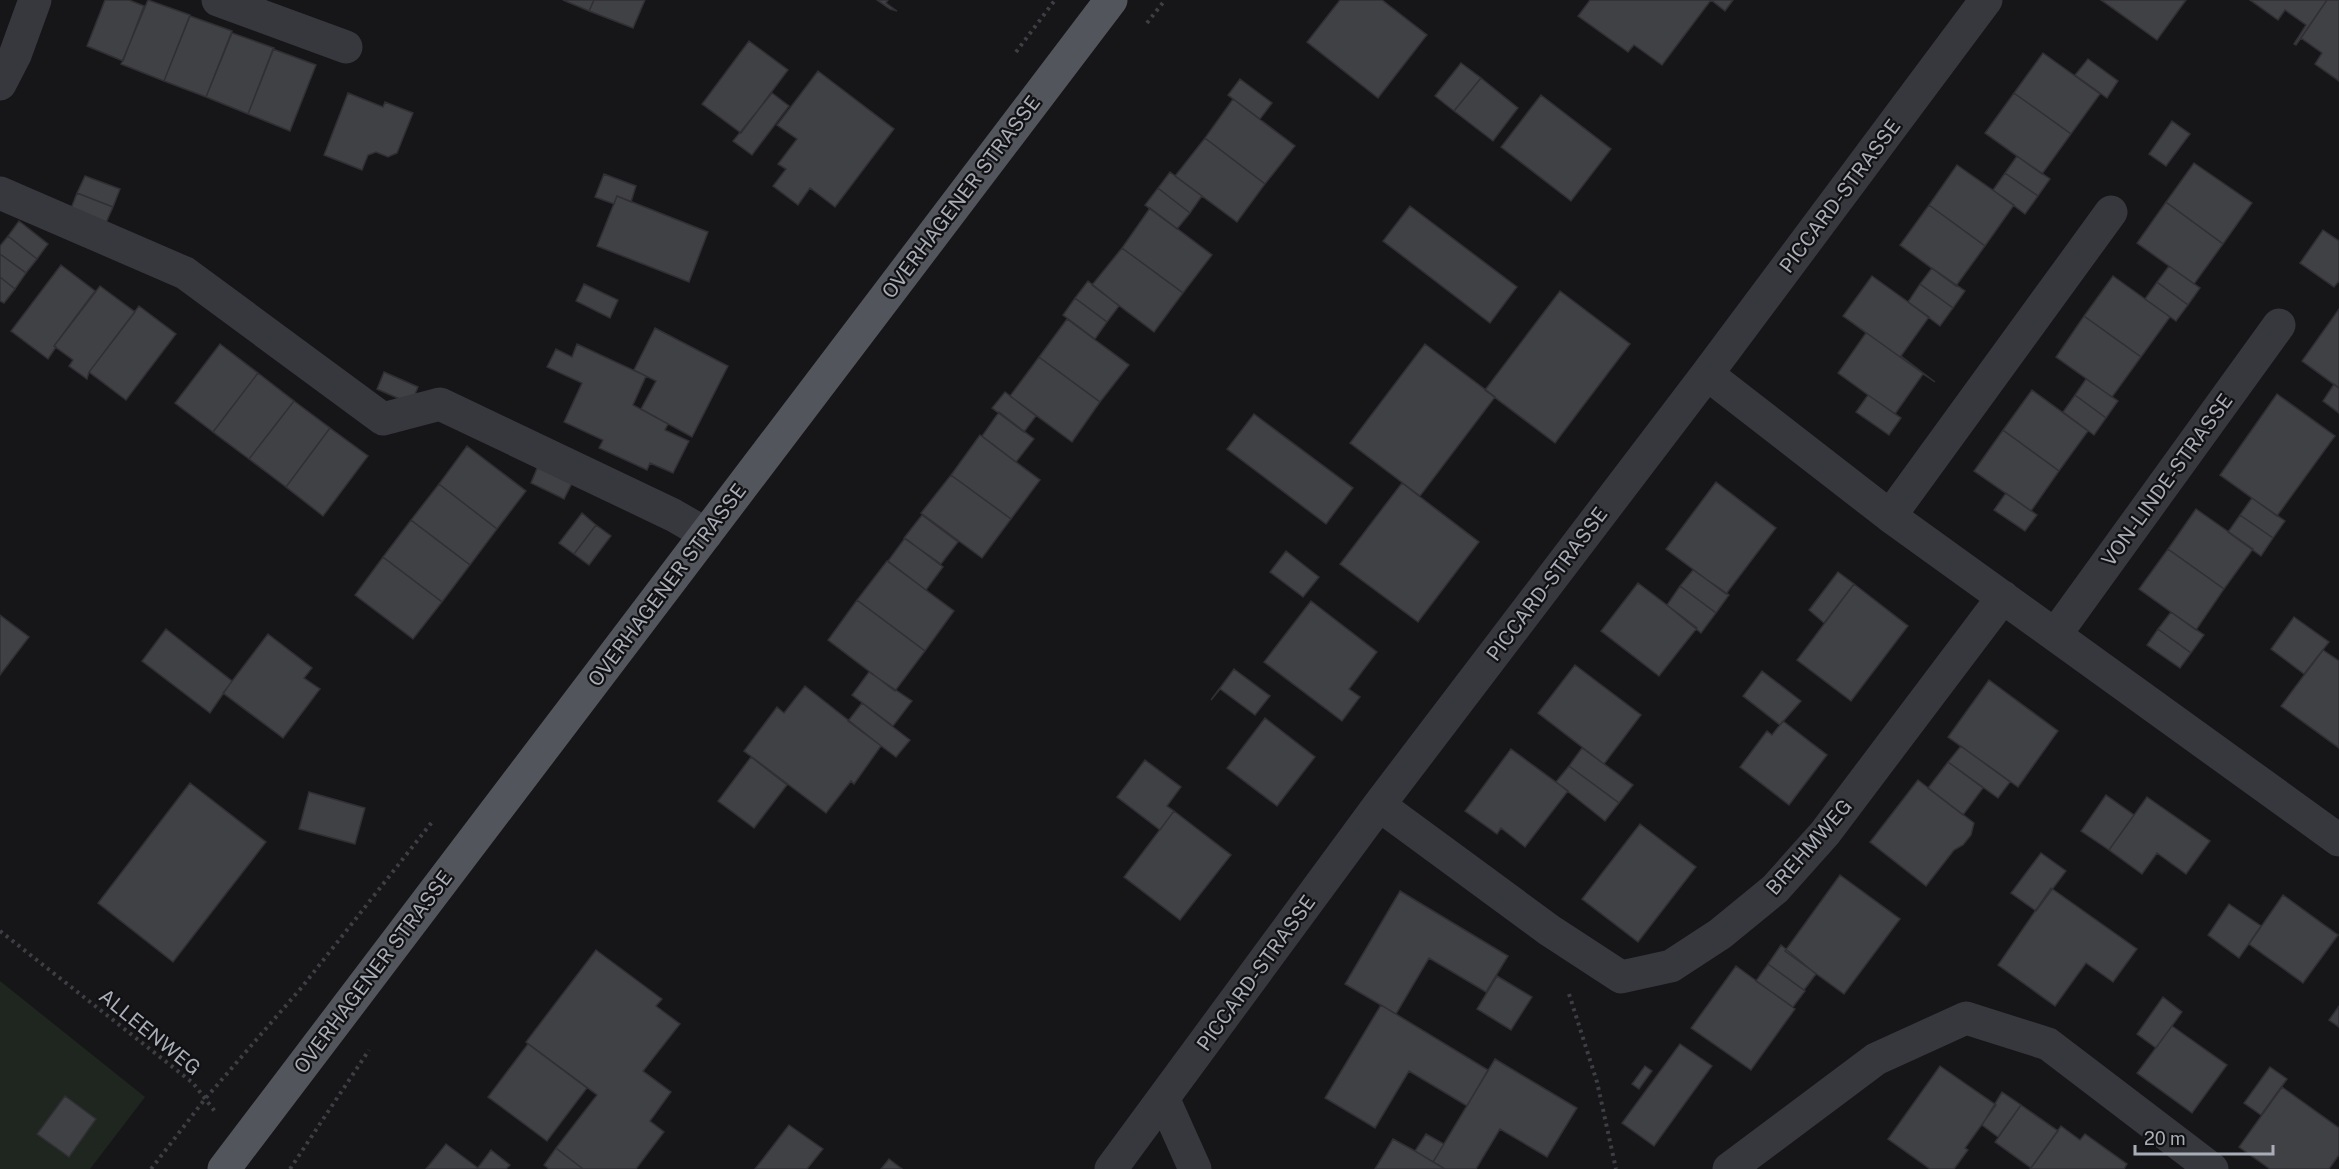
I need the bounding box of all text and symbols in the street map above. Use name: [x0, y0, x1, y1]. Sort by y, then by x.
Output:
street label: OVERHAGENER STRASSE: [877, 91, 1045, 303]
street label: PICCARD-STRASSE: [1774, 114, 1906, 278]
street label: VON-LINDE-STRASSE: [2096, 389, 2238, 571]
street label: OVERHAGENER STRASSE: [583, 479, 751, 691]
street label: PICCARD-STRASSE: [1481, 502, 1613, 666]
street label: BREHMWEG: [1761, 794, 1857, 900]
street label: OVERHAGENER STRASSE: [289, 866, 457, 1078]
street label: PICCARD-STRASSE: [1192, 891, 1320, 1055]
street label: ALLEENWEG: [94, 984, 206, 1080]
scale bar: [2135, 1118, 2273, 1156]
text: 20 m: [2144, 1128, 2186, 1149]

